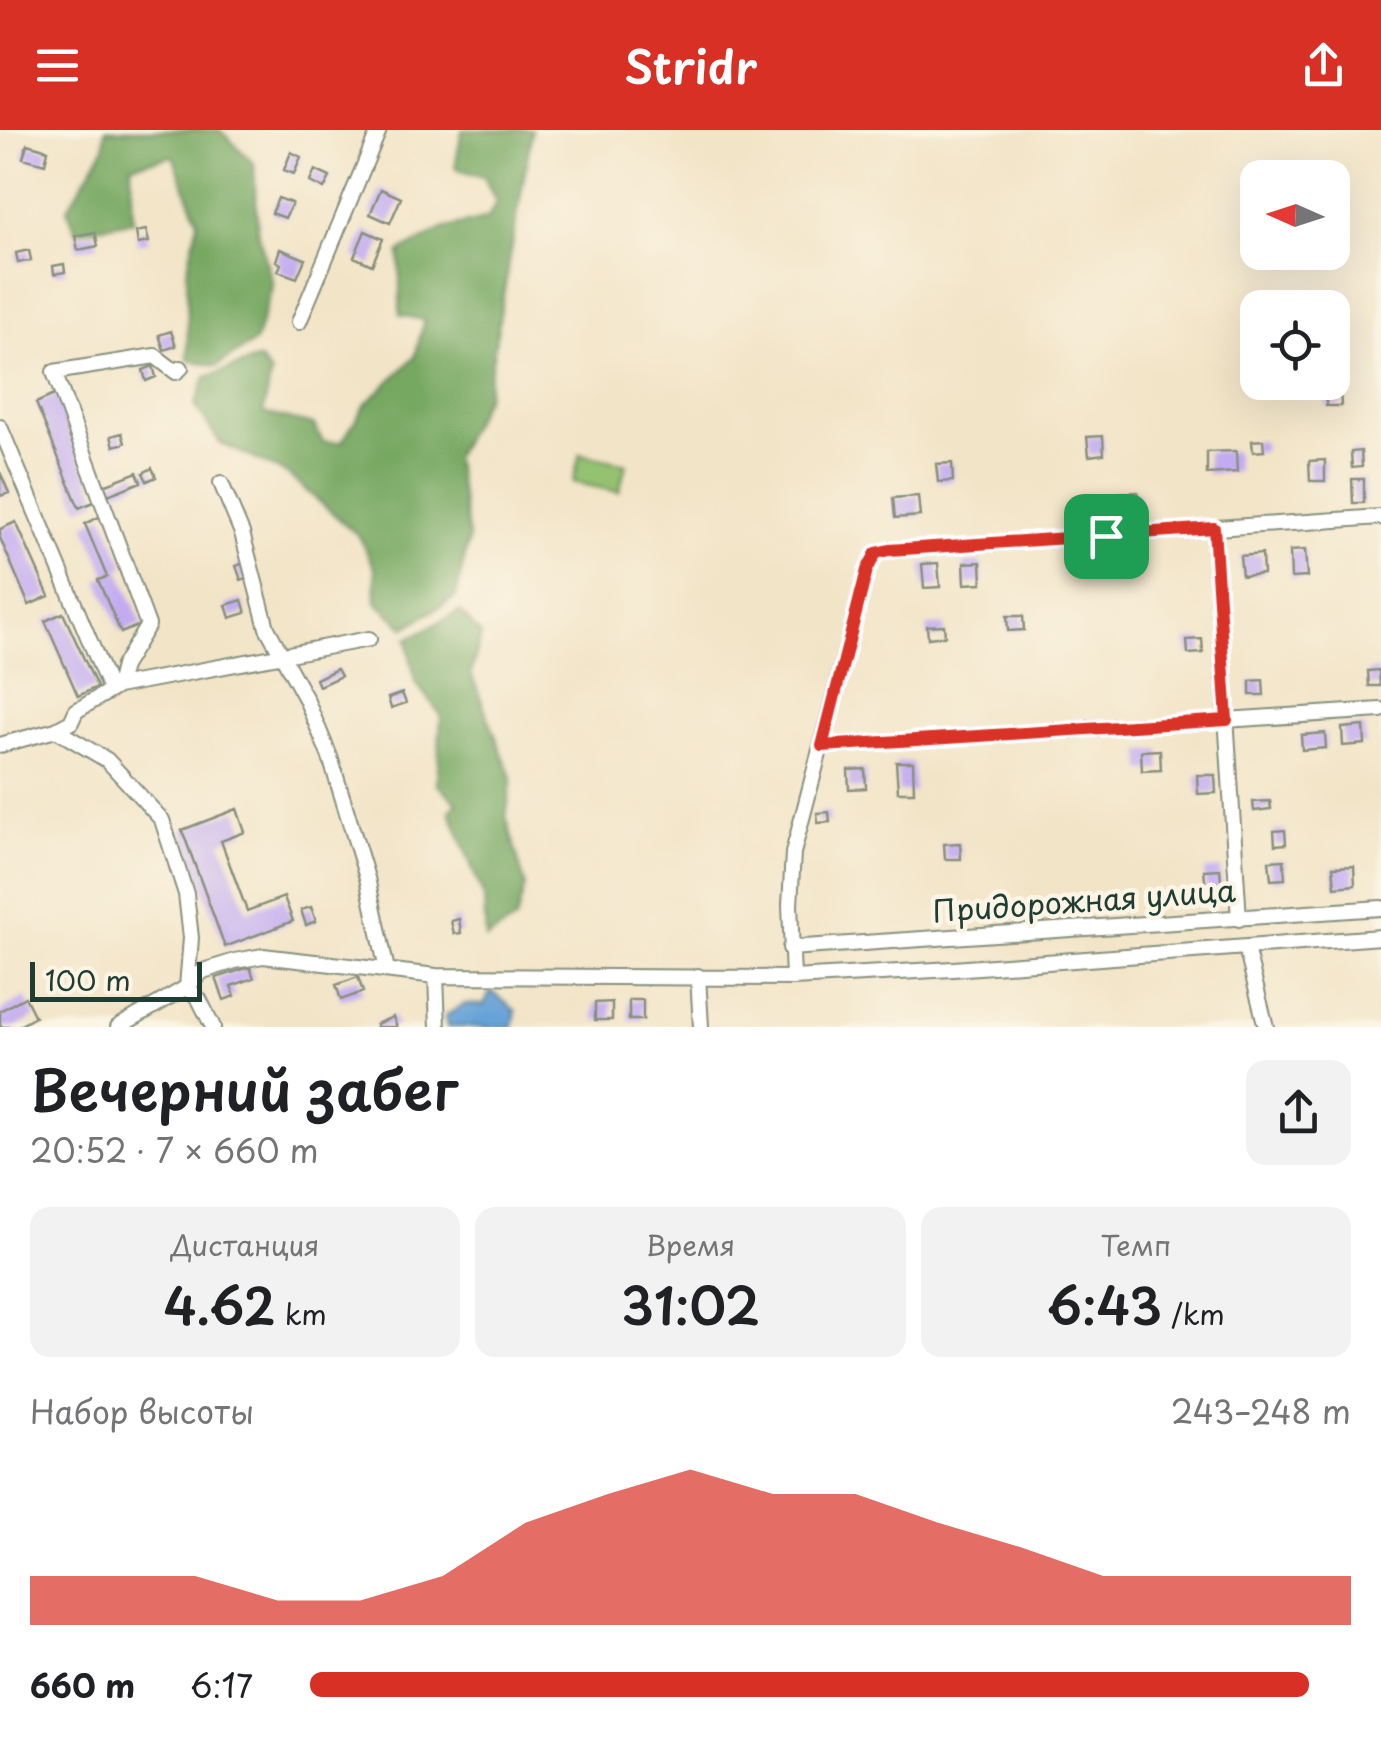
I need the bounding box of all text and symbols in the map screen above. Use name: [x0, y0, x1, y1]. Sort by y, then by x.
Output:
text: Stridr: [624, 31, 757, 99]
icon: menu: [30, 38, 85, 93]
icon: share: [1296, 38, 1351, 93]
north arrow: [1240, 160, 1350, 270]
map controls: [1240, 160, 1350, 400]
button: locate: [1240, 290, 1350, 400]
pin: [1064, 494, 1149, 579]
icon: arrive: [1079, 509, 1134, 564]
street label: Придорожная улица: [931, 866, 1237, 933]
scale bar: [30, 957, 202, 1001]
text: 100 m: [45, 958, 131, 1001]
text: Вечерний забег: [30, 1047, 458, 1130]
button: share: [1246, 1060, 1351, 1165]
text: 20:52 · 7 × 660 m: [30, 1126, 319, 1174]
text: Дистанция: [171, 1223, 319, 1266]
text: Время: [646, 1223, 735, 1266]
text: Темп: [1100, 1223, 1171, 1266]
text: 4.62: [164, 1266, 276, 1342]
text: 31:02: [621, 1266, 760, 1342]
text: 6:43: [1047, 1266, 1162, 1342]
text: km: [276, 1292, 327, 1335]
text: /km: [1162, 1292, 1225, 1335]
text: Набор высоты: [30, 1387, 254, 1435]
text: 243–248 m: [1171, 1387, 1351, 1435]
text: 660 m: [30, 1661, 135, 1709]
text: 6:17: [190, 1661, 253, 1709]

